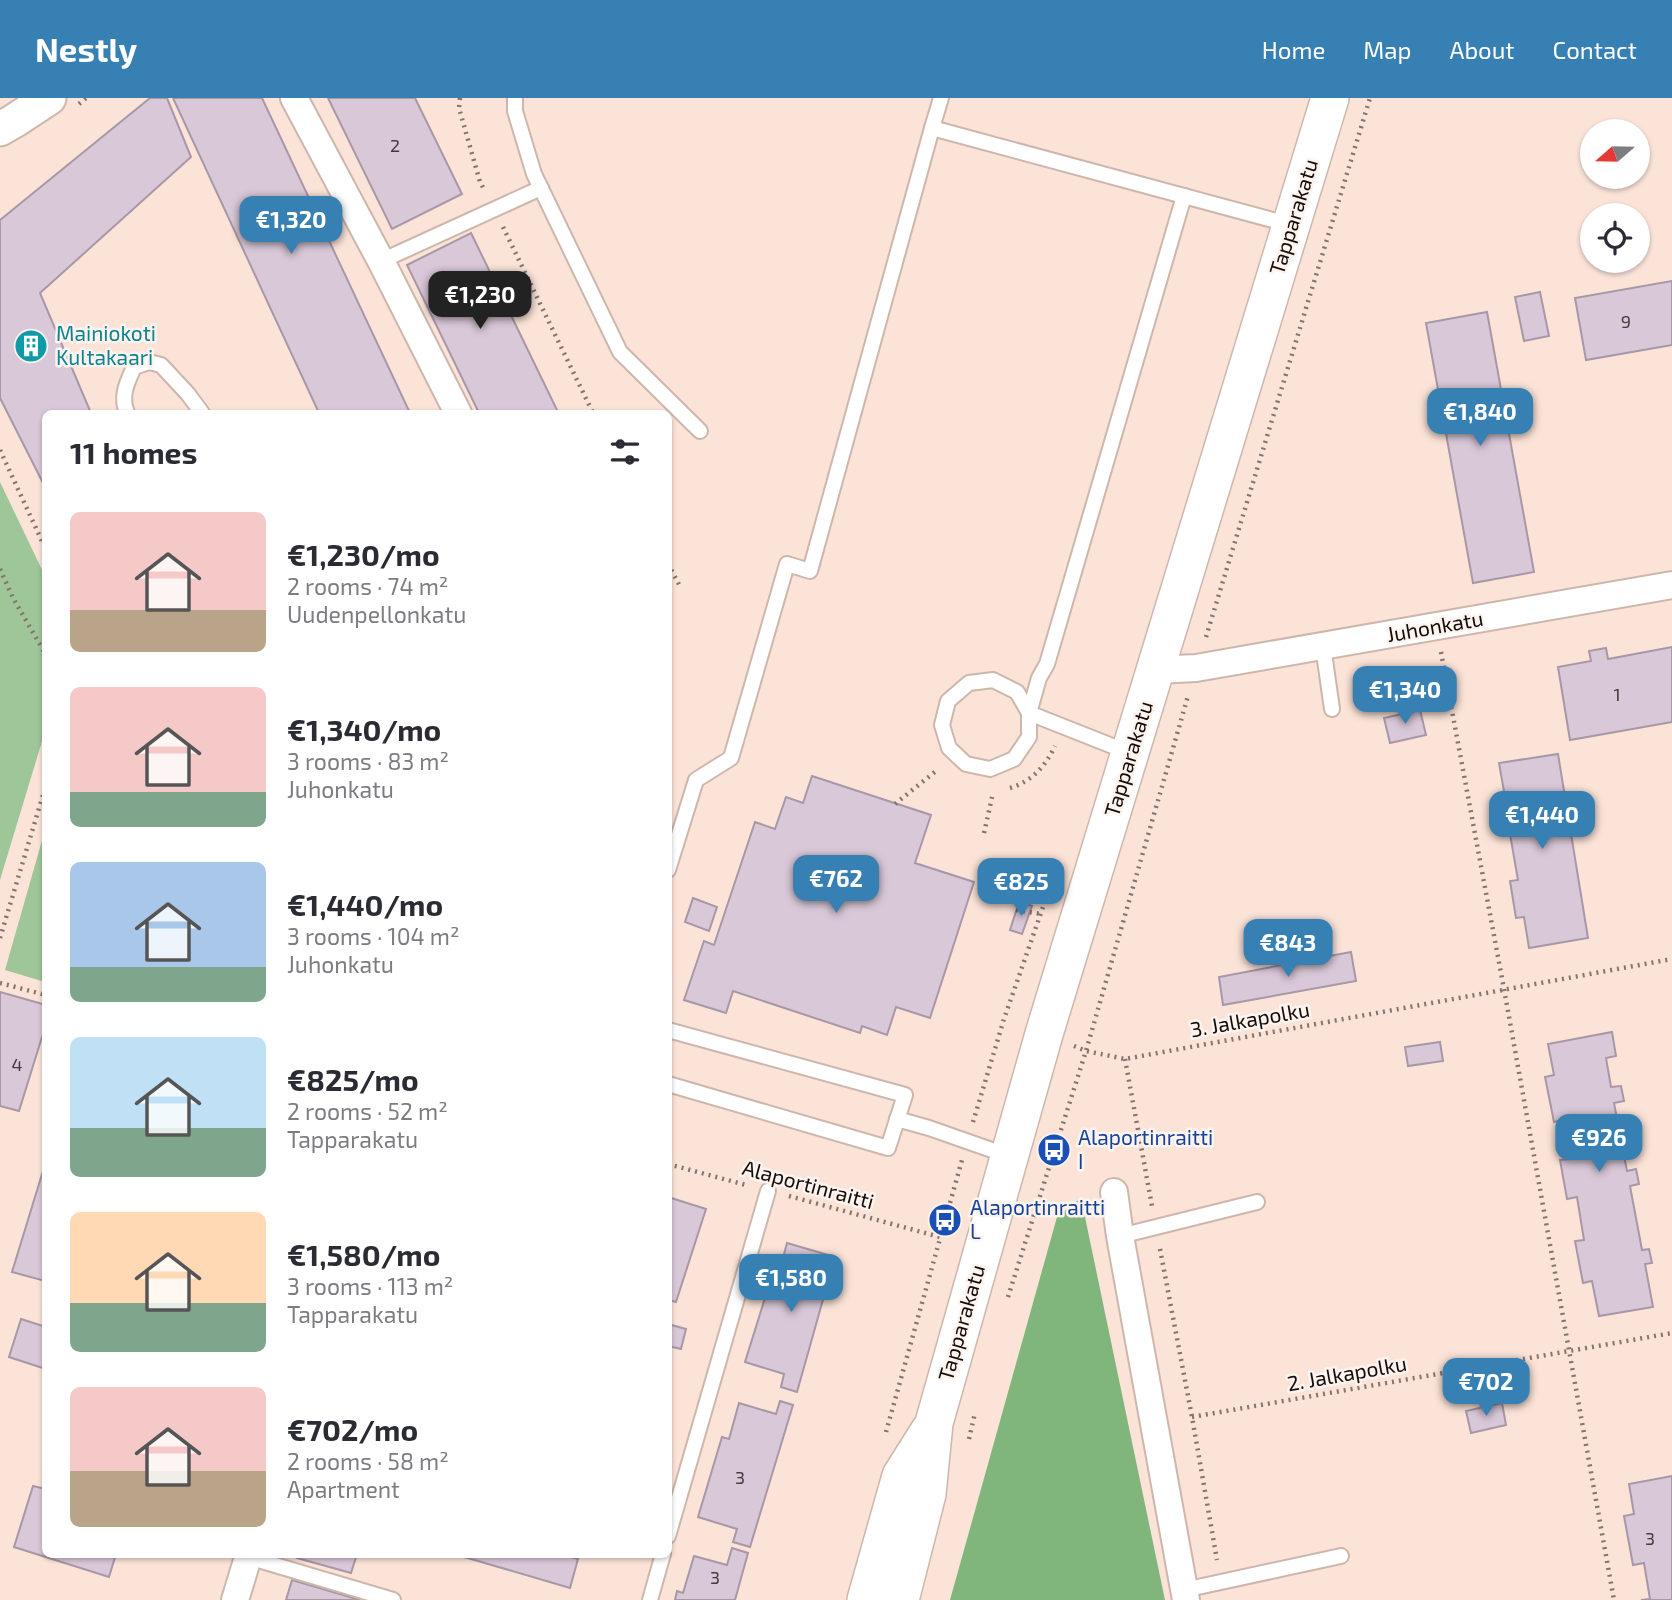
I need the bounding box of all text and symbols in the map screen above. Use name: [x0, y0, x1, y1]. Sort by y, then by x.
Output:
text: Nestly: [35, 29, 137, 69]
text: Home: [1262, 35, 1325, 64]
text: Map: [1363, 35, 1411, 64]
text: About: [1449, 35, 1515, 64]
text: Contact: [1553, 35, 1637, 64]
north arrow: [1580, 119, 1650, 189]
map controls: [1580, 119, 1650, 273]
house number: 2: [390, 134, 400, 156]
street label: Tapparakatu: [1263, 156, 1322, 277]
pin: €1,320: [234, 197, 348, 256]
button: locate: [1580, 203, 1650, 273]
text: €1,320: [255, 205, 327, 233]
pin: €1,230: [423, 272, 537, 331]
text: €1,230: [444, 280, 516, 308]
house number: 9: [1621, 310, 1631, 332]
place label: Mainiokoti Kultakaari: [56, 320, 156, 369]
building icon: Mainiokoti Kultakaari: [12, 327, 50, 365]
pin: €1,840: [1423, 388, 1537, 448]
text: €1,840: [1443, 397, 1517, 425]
icon: filters: [606, 433, 644, 471]
text: 11 homes: [70, 434, 197, 470]
text: €1,230/mo: [287, 536, 440, 572]
icon: home: [126, 540, 210, 624]
text: 2 rooms · 74 m²: [287, 572, 448, 600]
text: Uudenpellonkatu: [287, 600, 466, 628]
street label: Juhonkatu: [1384, 605, 1485, 646]
pin: €1,340: [1348, 666, 1462, 726]
text: €1,340: [1369, 675, 1441, 703]
house number: 1: [1613, 683, 1621, 705]
street label: Tapparakatu: [1098, 698, 1157, 819]
text: €1,340/mo: [287, 711, 441, 747]
icon: home: [126, 715, 210, 799]
text: 3 rooms · 83 m²: [287, 747, 449, 775]
text: Juhonkatu: [287, 775, 394, 803]
pin: €1,440: [1485, 792, 1599, 851]
text: €1,440: [1505, 800, 1579, 828]
pin: €762: [795, 856, 877, 915]
pin: €825: [980, 858, 1062, 918]
text: €762: [809, 864, 863, 892]
text: €825: [993, 867, 1049, 895]
text: €1,440/mo: [287, 886, 443, 922]
icon: home: [126, 890, 210, 974]
pin: €843: [1247, 920, 1329, 979]
text: 3 rooms · 104 m²: [287, 922, 459, 950]
text: €843: [1260, 928, 1316, 956]
text: Juhonkatu: [287, 950, 394, 978]
street label: 3. Jalkapolku: [1188, 996, 1311, 1041]
house number: 4: [11, 1053, 23, 1075]
text: €825/mo: [287, 1061, 419, 1097]
icon: home: [126, 1065, 210, 1149]
text: 2 rooms · 52 m²: [287, 1097, 448, 1125]
pin: €926: [1558, 1114, 1640, 1174]
text: €926: [1571, 1123, 1627, 1151]
place label: Alaportinraitti I: [1078, 1124, 1213, 1173]
text: Tapparakatu: [287, 1125, 418, 1153]
bus stop icon: Alaportinraitti I: [1035, 1131, 1073, 1169]
street label: Alaportinraitti: [740, 1154, 877, 1213]
place label: Alaportinraitti L: [970, 1194, 1105, 1243]
bus stop icon: Alaportinraitti L: [926, 1201, 964, 1239]
text: €1,580/mo: [287, 1236, 440, 1272]
icon: home: [126, 1240, 210, 1324]
pin: €1,580: [734, 1254, 848, 1314]
street label: Tapparakatu: [932, 1262, 989, 1384]
text: €1,580: [755, 1263, 827, 1291]
text: 3 rooms · 113 m²: [287, 1272, 453, 1300]
text: Tapparakatu: [287, 1300, 418, 1328]
street label: 2. Jalkapolku: [1285, 1350, 1408, 1395]
pin: €702: [1445, 1358, 1527, 1418]
text: €702: [1459, 1367, 1513, 1395]
text: €702/mo: [287, 1411, 418, 1447]
icon: home: [126, 1415, 210, 1499]
text: 2 rooms · 58 m²: [287, 1447, 449, 1475]
house number: 3: [735, 1466, 745, 1488]
text: Apartment: [287, 1475, 400, 1503]
house number: 3: [1645, 1527, 1655, 1549]
house number: 3: [710, 1566, 720, 1588]

